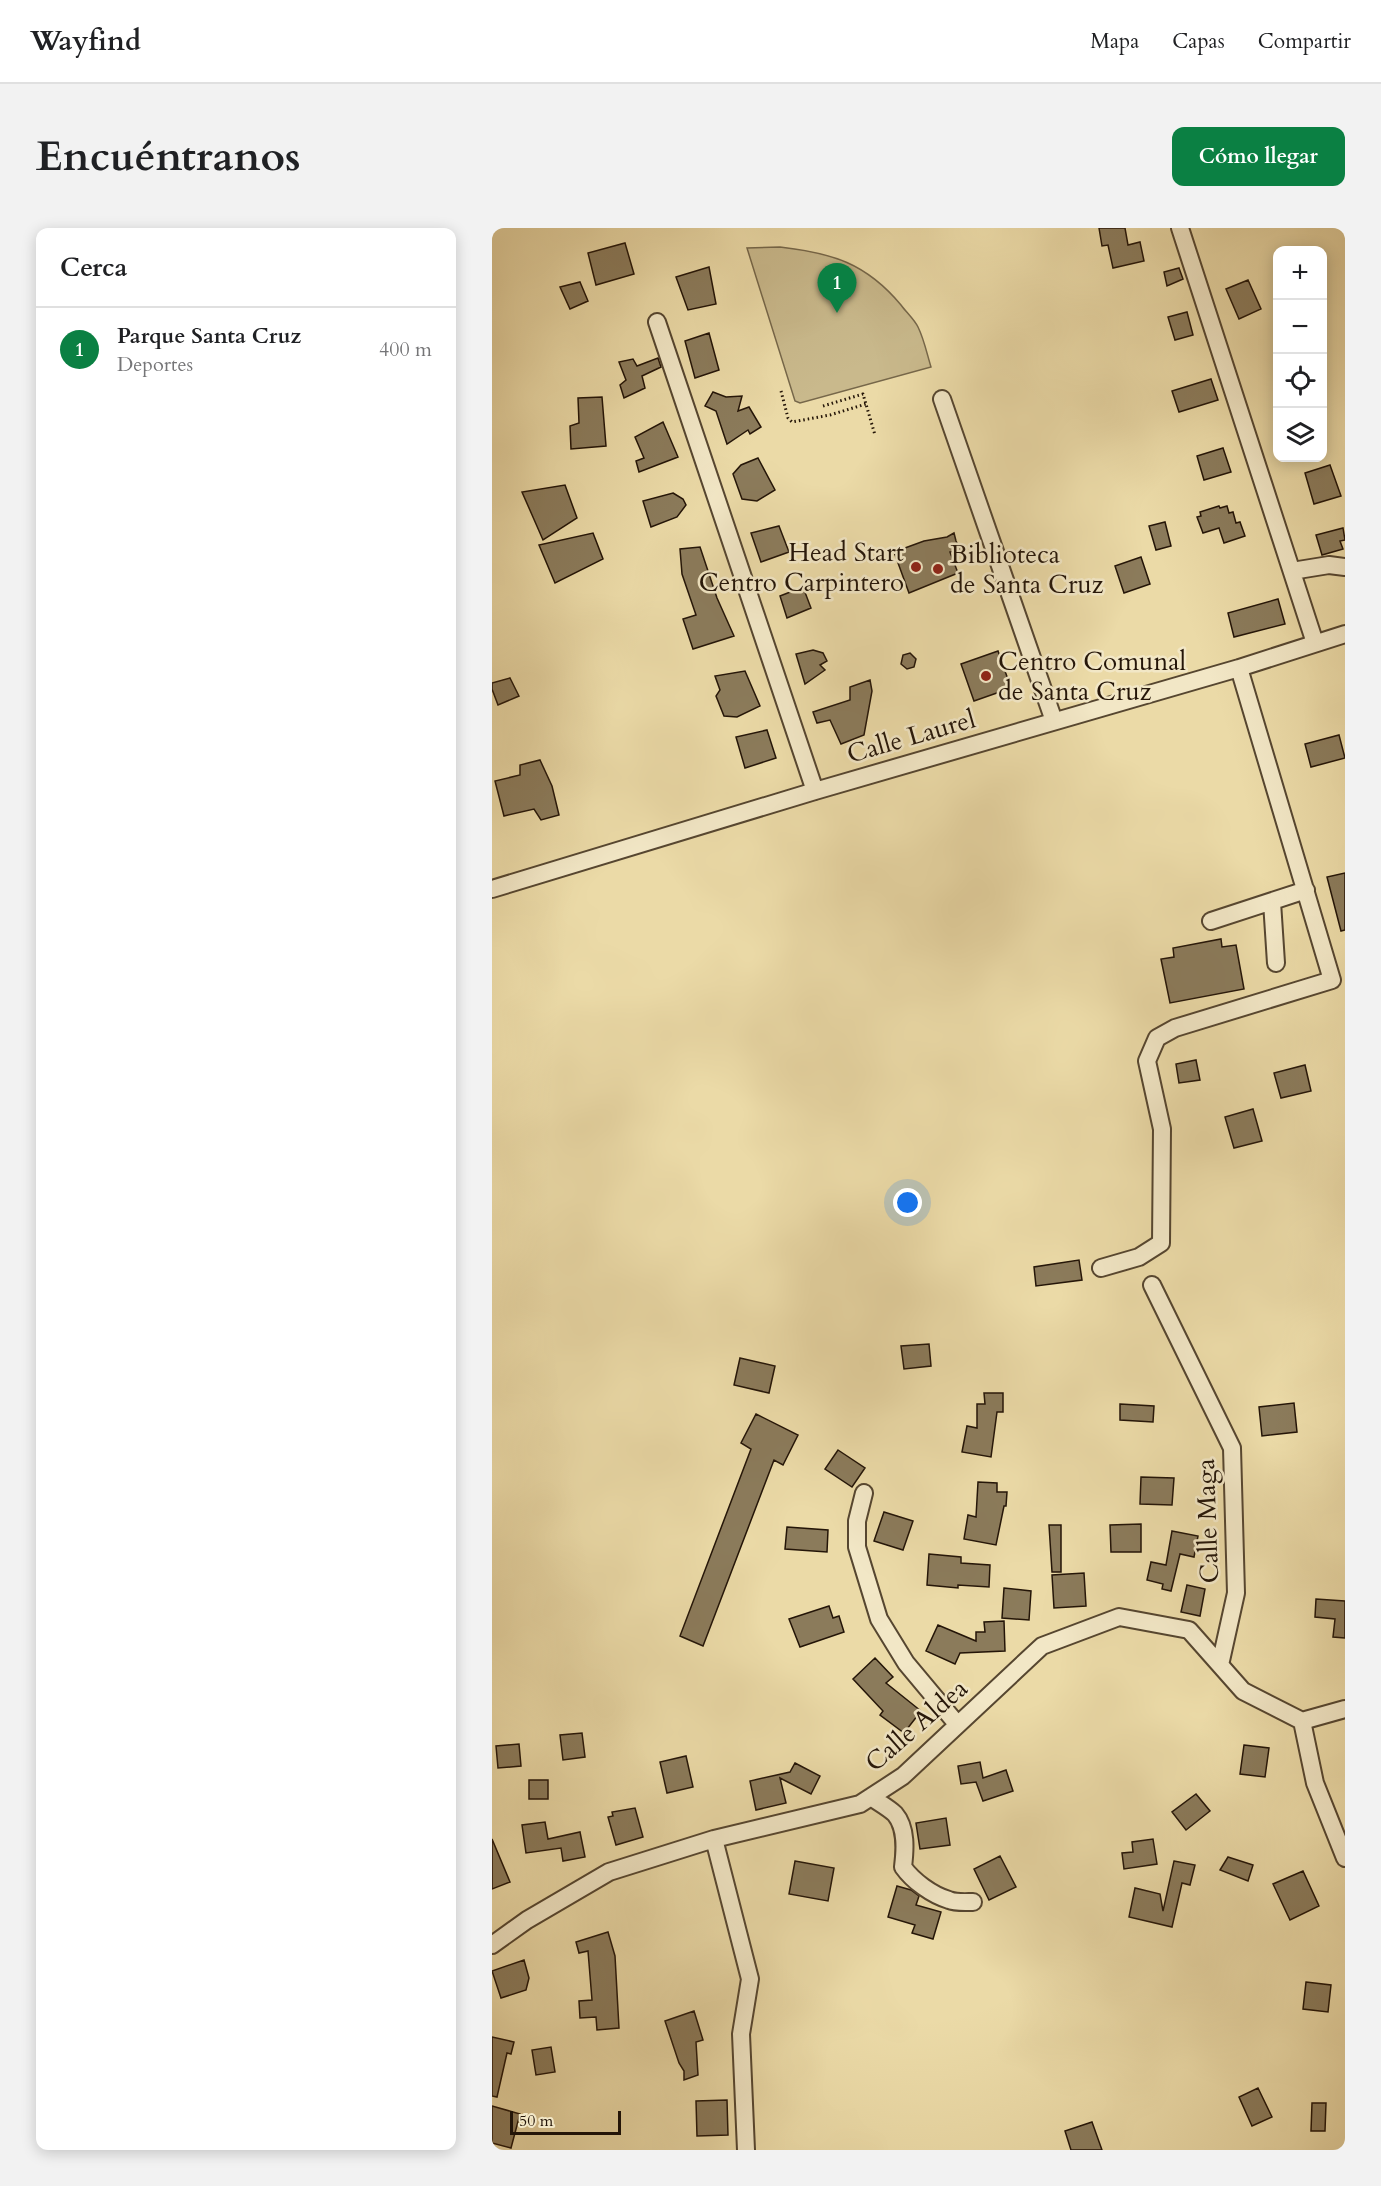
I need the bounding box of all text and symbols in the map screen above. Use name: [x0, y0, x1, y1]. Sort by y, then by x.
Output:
text: Wayfind: [30, 22, 141, 60]
text: Mapa: [1090, 27, 1139, 56]
text: Capas: [1172, 27, 1225, 56]
text: Compartir: [1258, 27, 1351, 56]
button: Cómo llegar: [1172, 127, 1345, 186]
text: Encuéntranos: [36, 128, 301, 185]
map controls: [1273, 246, 1327, 462]
button: +: [1273, 246, 1327, 300]
text: Cerca: [60, 250, 127, 285]
pin: 1: [818, 264, 856, 313]
button: −: [1273, 300, 1327, 354]
text: Parque Santa Cruz: [117, 321, 301, 351]
text: 1: [74, 336, 85, 363]
text: 400 m: [379, 336, 432, 363]
text: Deportes: [117, 351, 193, 378]
button: locate: [1273, 354, 1327, 408]
button: layers: [1273, 408, 1327, 462]
place label: Head Start Centro Carpintero: [699, 535, 904, 600]
place label: Biblioteca de Santa Cruz: [950, 537, 1104, 602]
marker: Head Start Centro Carpintero: [909, 560, 923, 574]
marker: Biblioteca de Santa Cruz: [931, 562, 945, 576]
place label: Centro Comunal de Santa Cruz: [998, 644, 1186, 709]
marker: Centro Comunal de Santa Cruz: [979, 669, 993, 683]
street label: Calle Laurel: [843, 701, 980, 772]
your location: [893, 1188, 922, 1217]
street label: Calle Maga: [1188, 1458, 1227, 1584]
street label: Calle Aldea: [858, 1671, 975, 1780]
scale bar: [510, 2108, 621, 2136]
text: 50 m: [519, 2110, 553, 2132]

